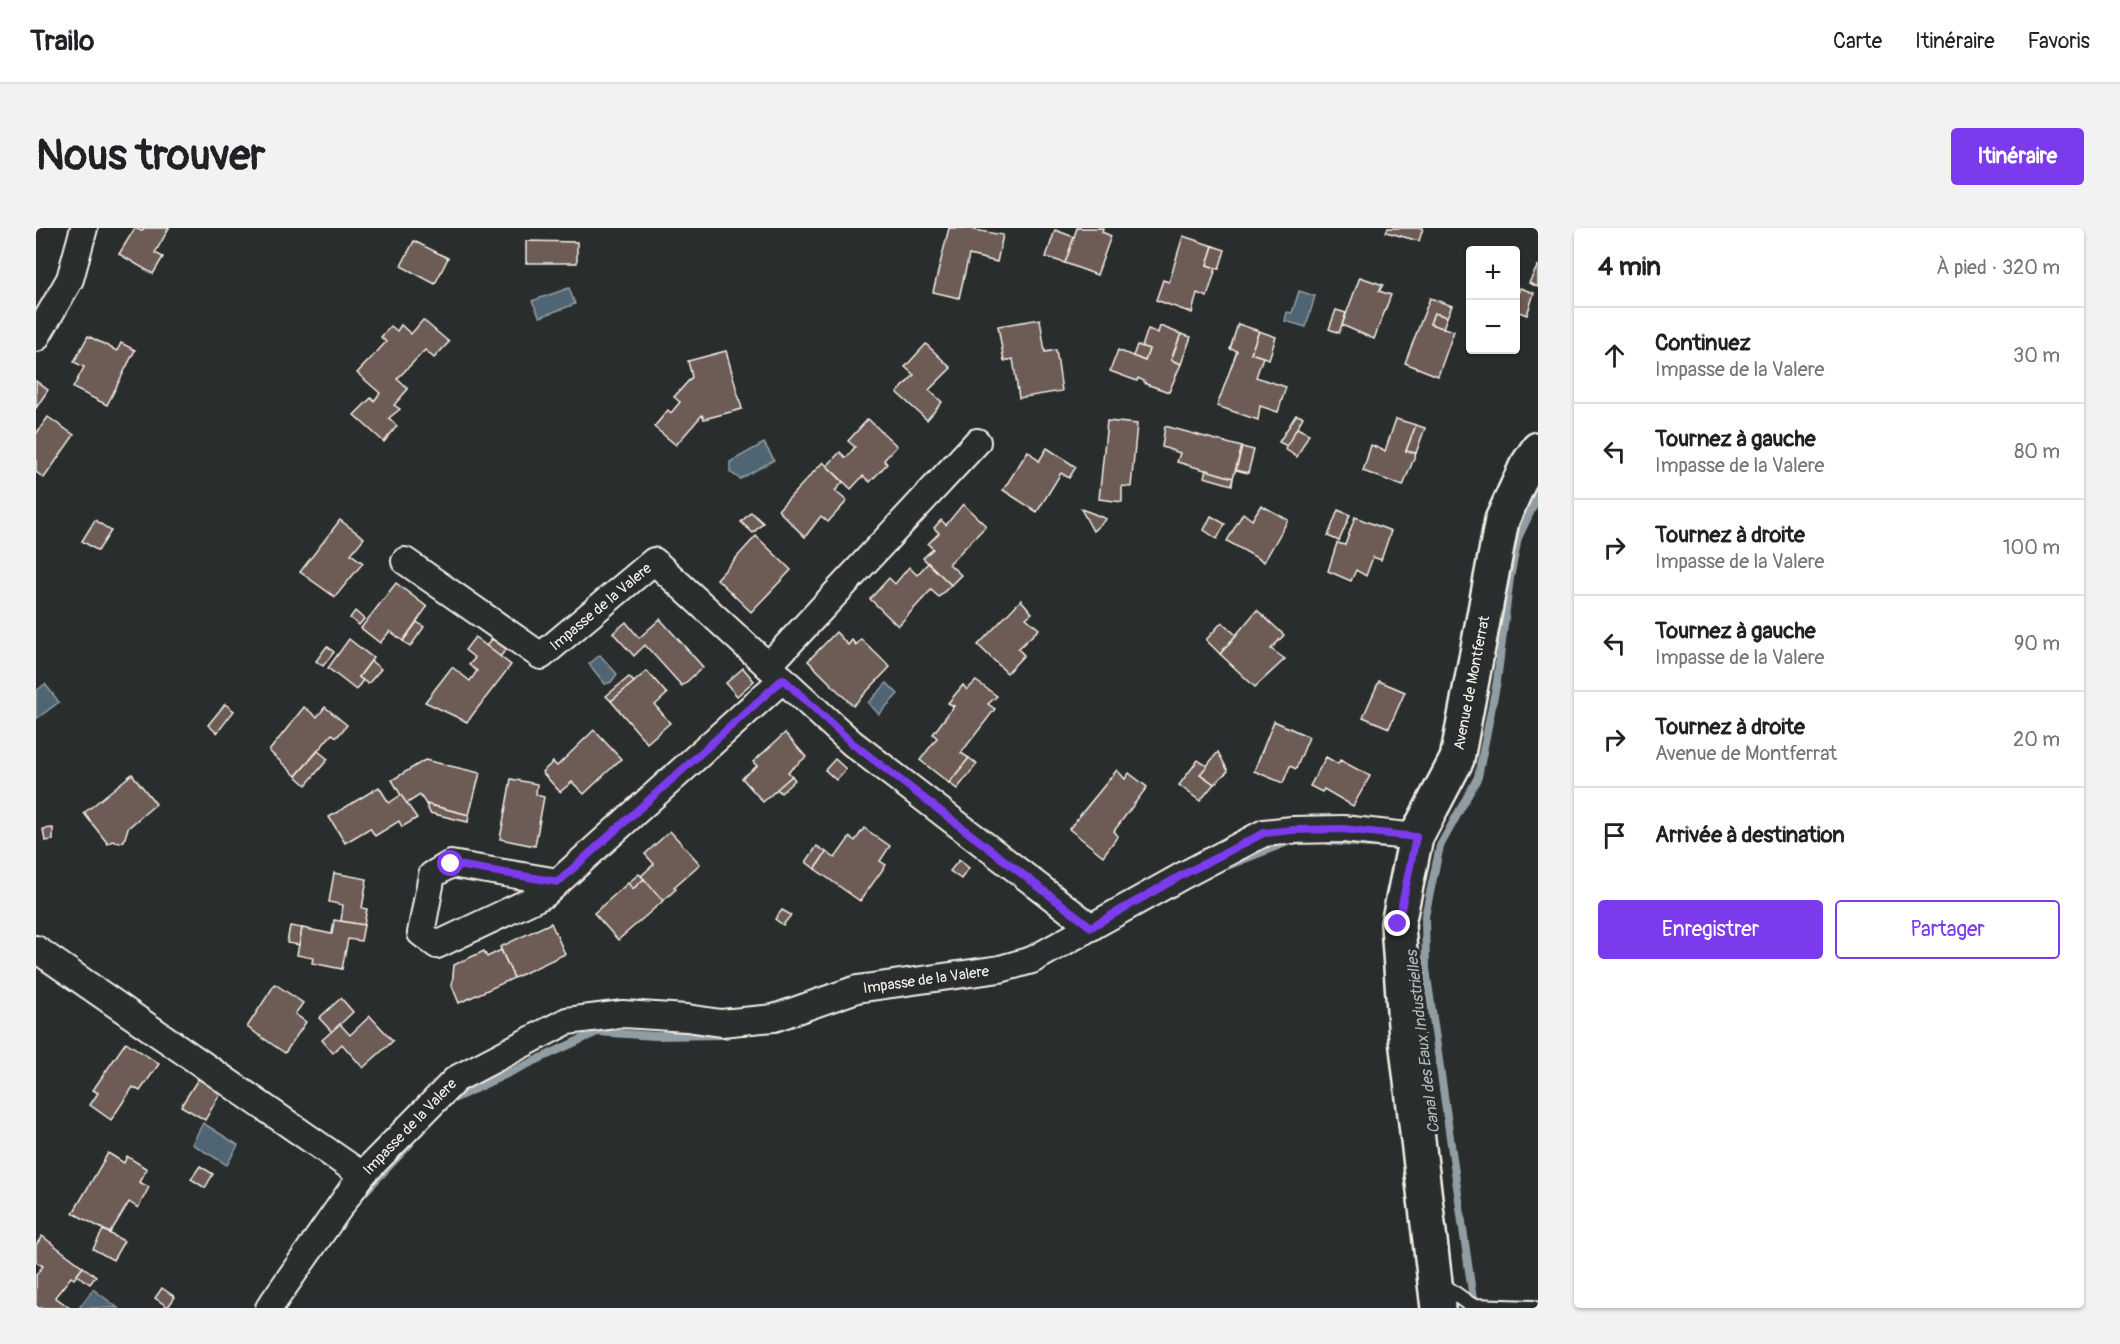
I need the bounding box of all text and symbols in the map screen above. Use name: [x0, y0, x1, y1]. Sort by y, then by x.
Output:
text: Trailo: [30, 24, 94, 59]
text: Carte: [1833, 28, 1882, 55]
text: Itinéraire: [1915, 28, 1995, 55]
text: Favoris: [2028, 28, 2090, 55]
button: Itinéraire: [1951, 128, 2084, 185]
text: Nous trouver: [36, 130, 265, 182]
map controls: [1466, 246, 1520, 354]
button: +: [1466, 246, 1520, 300]
text: 4 min: [1598, 251, 1661, 283]
text: À pied · 320 m: [1936, 255, 2060, 280]
button: −: [1466, 300, 1520, 354]
text: Continuez: [1655, 329, 1751, 357]
icon: ahead: [1598, 339, 1631, 372]
text: 30 m: [2013, 343, 2060, 368]
text: Impasse de la Valere: [1655, 357, 1824, 382]
text: Tournez à gauche: [1655, 425, 1816, 453]
icon: left: [1598, 435, 1631, 468]
text: 80 m: [2014, 439, 2060, 464]
text: Impasse de la Valere: [1655, 453, 1824, 478]
text: Tournez à droite: [1655, 521, 1805, 549]
icon: right: [1598, 531, 1631, 564]
text: 100 m: [2003, 535, 2060, 560]
text: Impasse de la Valere: [1655, 549, 1824, 574]
street label: Impasse de la Valere: [546, 559, 656, 655]
street label: Avenue de Montferrat: [1450, 613, 1495, 752]
text: Tournez à gauche: [1655, 617, 1816, 645]
icon: left: [1598, 627, 1631, 660]
text: 90 m: [2014, 631, 2060, 656]
text: Impasse de la Valere: [1655, 645, 1824, 670]
text: Tournez à droite: [1655, 713, 1805, 741]
icon: right: [1598, 723, 1631, 756]
text: 20 m: [2013, 727, 2060, 752]
text: Avenue de Montferrat: [1655, 741, 1837, 766]
icon: arrive: [1598, 819, 1631, 852]
text: Arrivée à destination: [1655, 821, 1845, 849]
route start: [437, 850, 463, 876]
button: Enregistrer: [1598, 900, 1823, 959]
button: Partager: [1835, 900, 2060, 959]
route end: [1384, 910, 1410, 936]
water label: Canal des Eaux Industrielles: [1402, 948, 1444, 1135]
street label: Impasse de la Valere: [862, 962, 991, 998]
street label: Impasse de la Valere: [359, 1074, 461, 1179]

